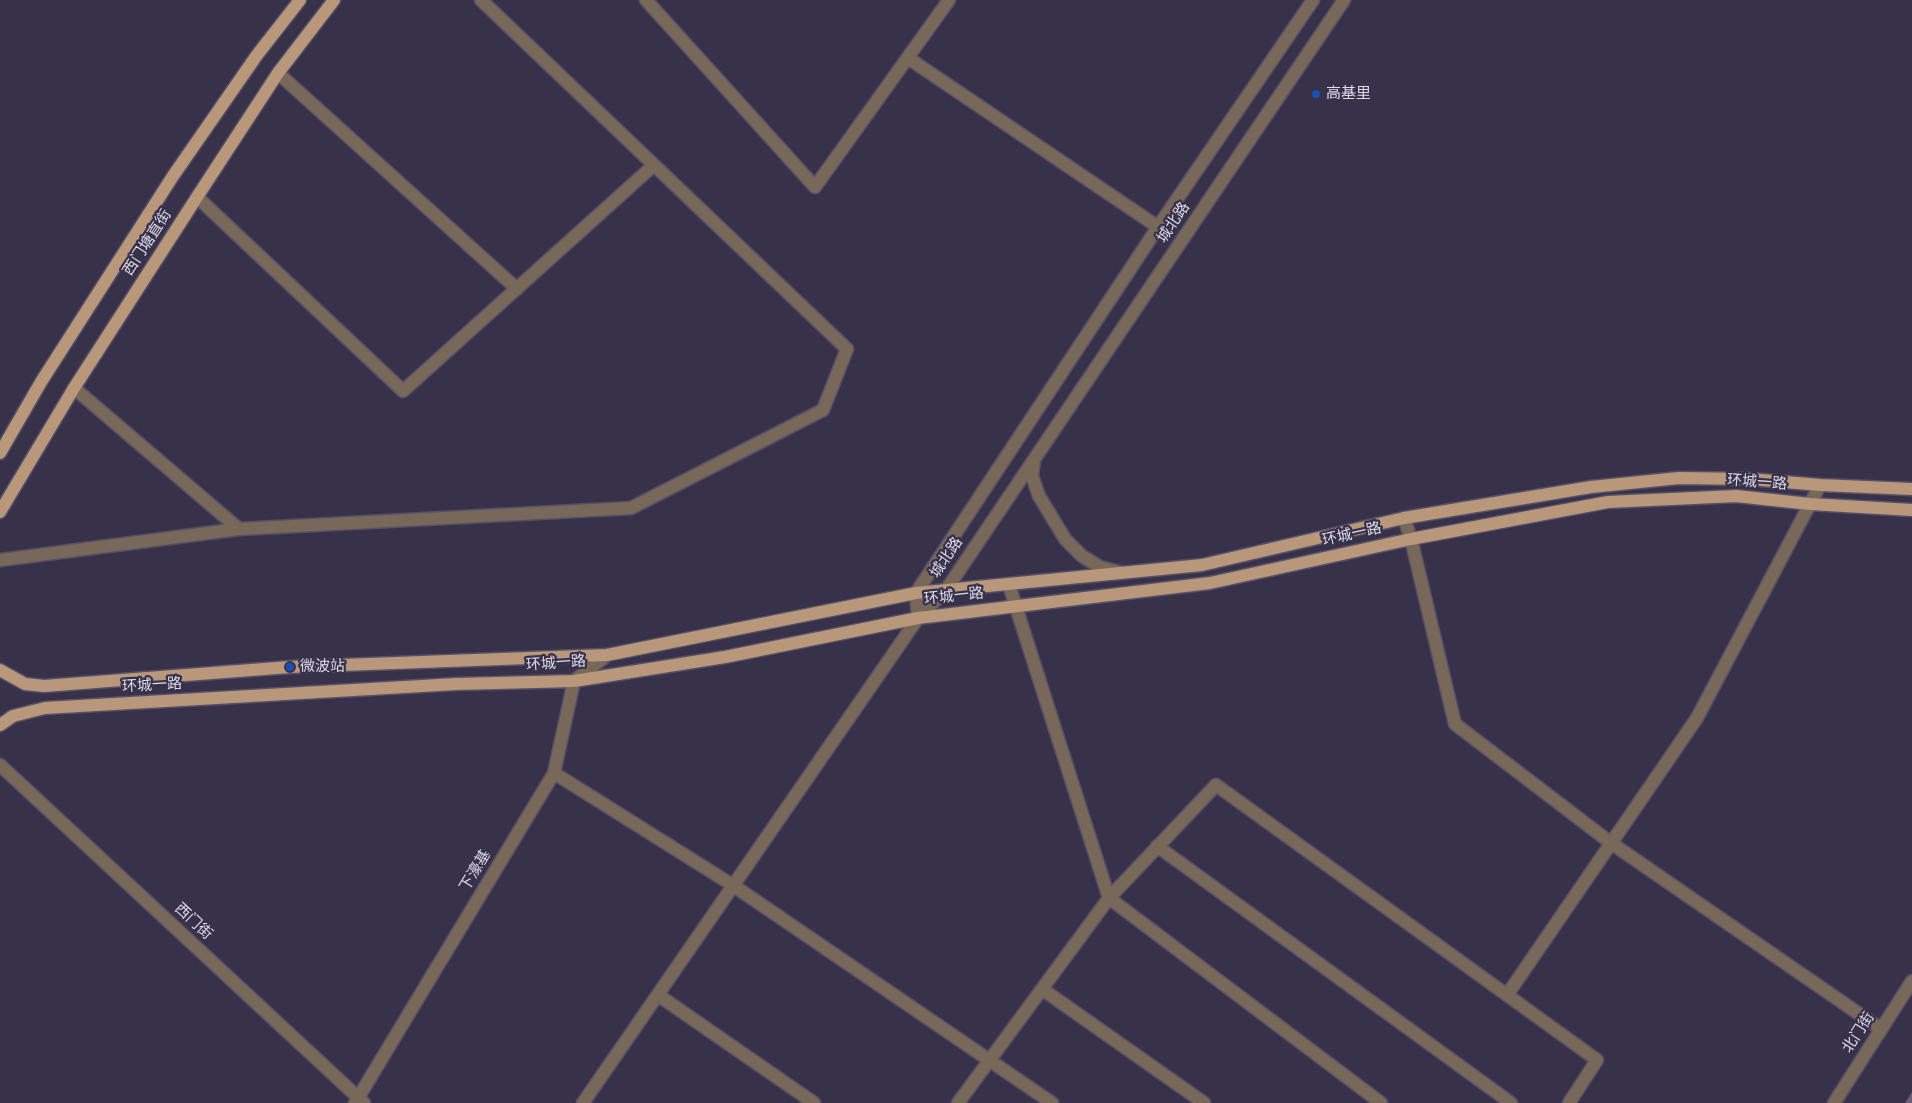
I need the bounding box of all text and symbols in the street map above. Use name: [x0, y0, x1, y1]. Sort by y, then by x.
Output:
place label: 高基里: [1326, 85, 1371, 103]
marker: 高基里: [1310, 88, 1322, 100]
street label: 城北路: [1154, 199, 1194, 247]
street label: 西门塘直街: [120, 207, 176, 279]
street label: 环城一路: [1726, 472, 1788, 494]
street label: 环城一路: [1321, 519, 1383, 551]
street label: 城北路: [927, 534, 967, 582]
street label: 环城一路: [923, 585, 985, 609]
street label: 环城一路: [525, 653, 587, 675]
place label: 微波站: [300, 658, 345, 676]
marker: 微波站: [284, 661, 296, 673]
street label: 环城一路: [122, 675, 182, 697]
street label: 下濠基: [457, 847, 495, 895]
street label: 西门街: [170, 900, 216, 944]
street label: 北门街: [1839, 1009, 1879, 1057]

